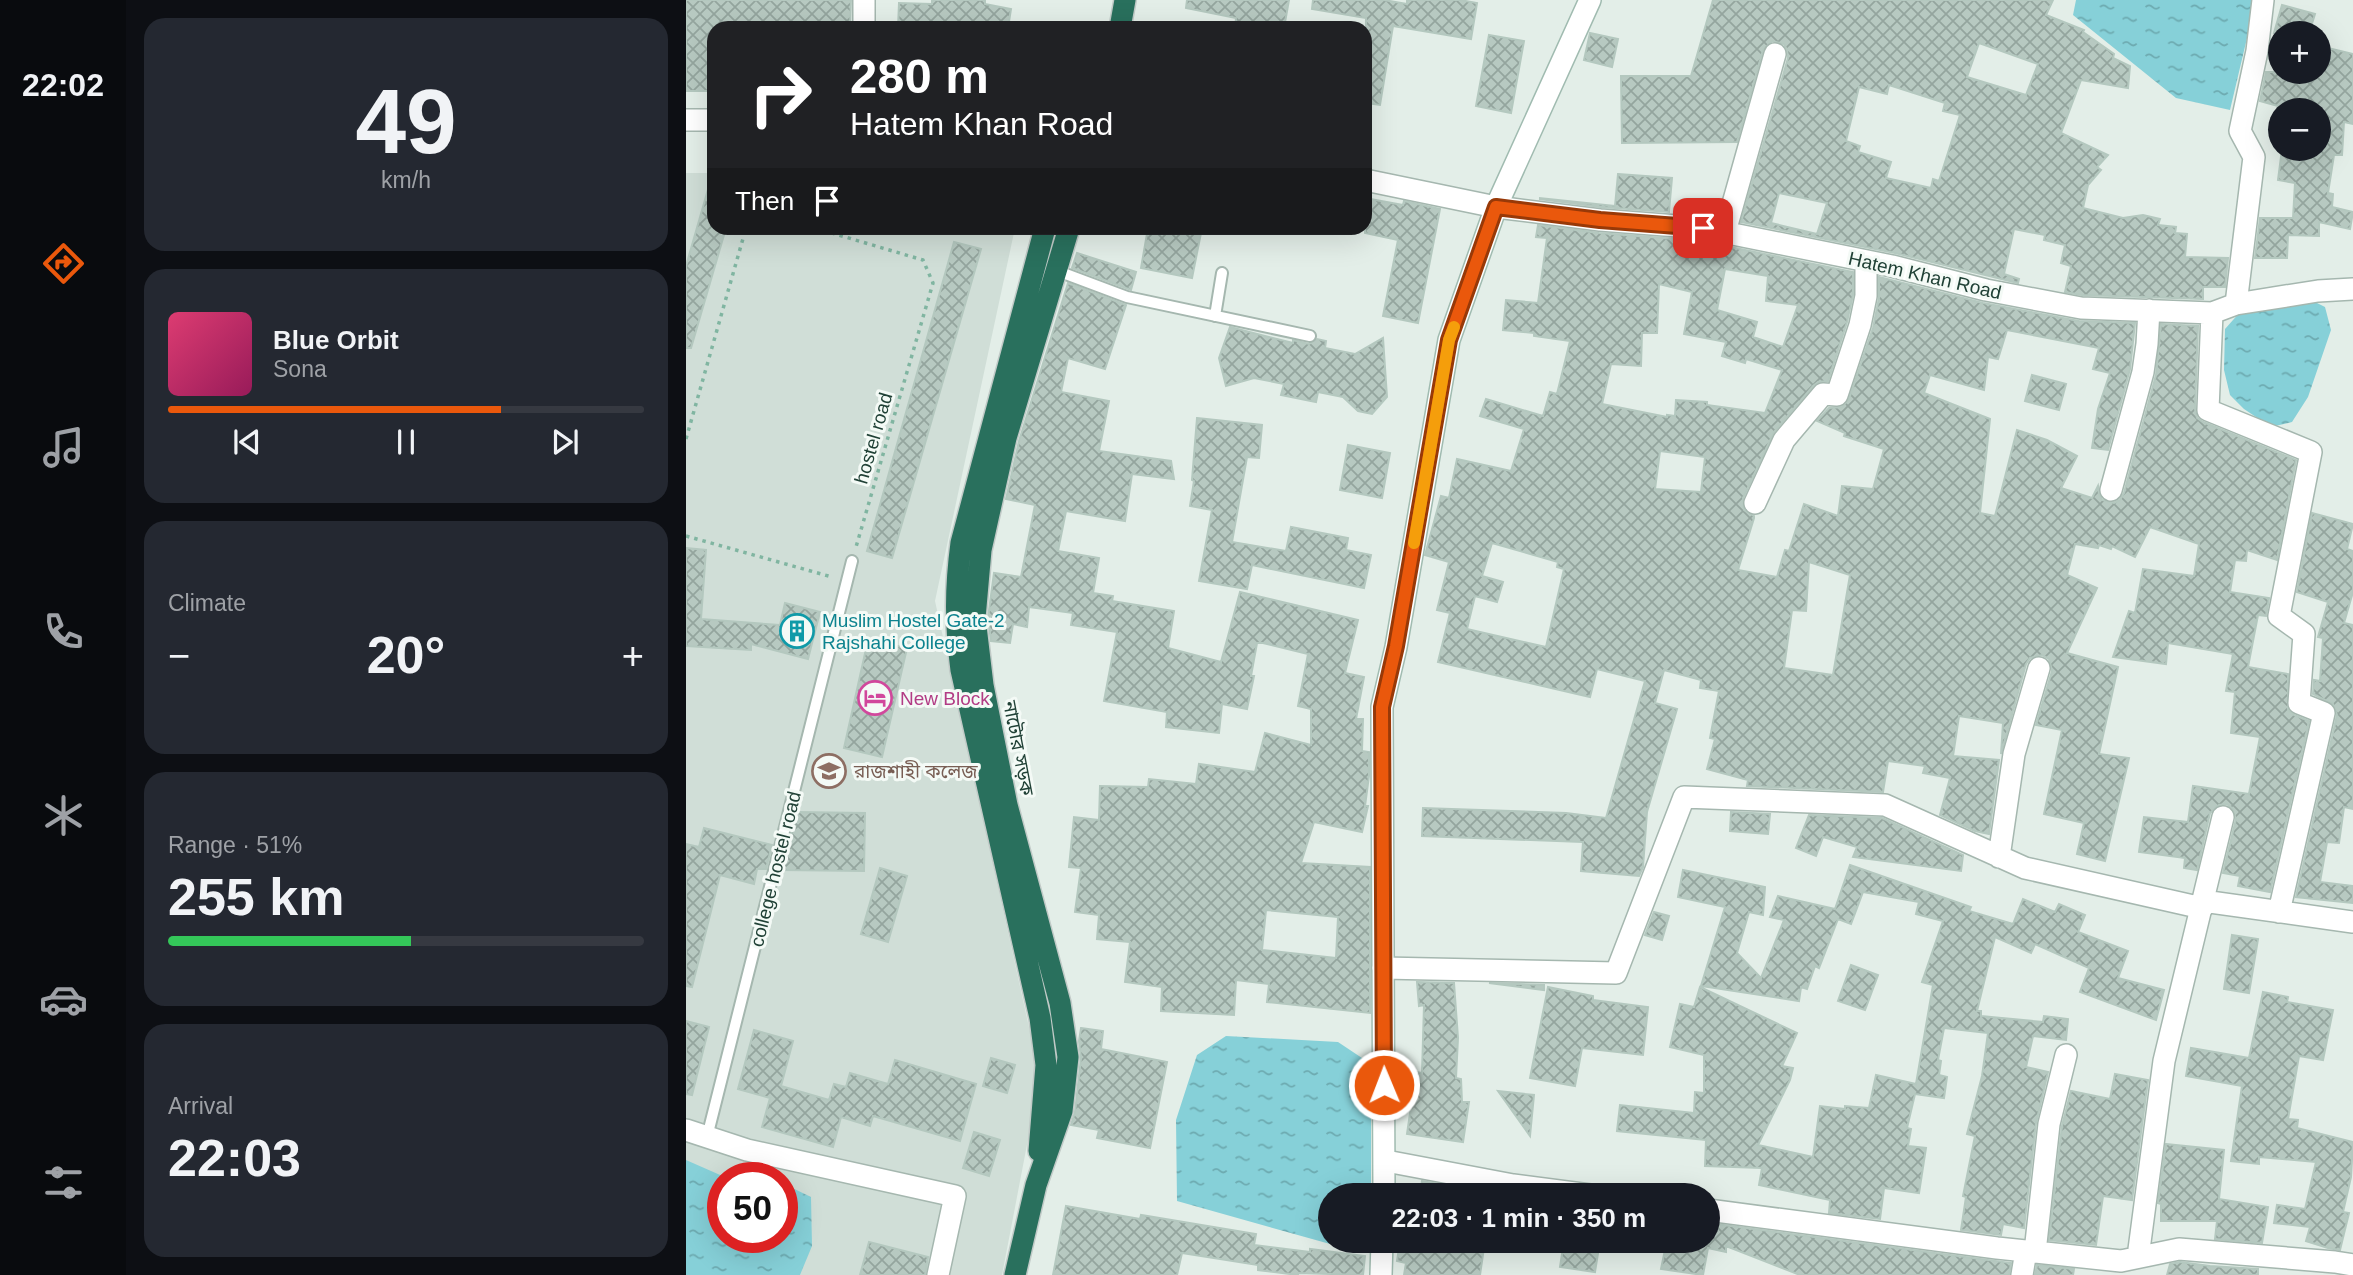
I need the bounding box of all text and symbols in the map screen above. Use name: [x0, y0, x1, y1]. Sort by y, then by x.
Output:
map controls: [2268, 21, 2331, 161]
button: +: [2268, 21, 2331, 84]
icon: right: [735, 49, 826, 140]
text: 280 m: [850, 49, 989, 103]
text: 22:02: [22, 67, 104, 103]
text: 49: [355, 71, 457, 172]
button: −: [2268, 98, 2331, 161]
text: Hatem Khan Road: [850, 106, 1113, 142]
text: km/h: [381, 167, 431, 193]
icon: arrive: [808, 182, 846, 220]
text: Then: [735, 186, 794, 216]
pin: [1673, 198, 1733, 258]
icon: arrive: [1684, 209, 1722, 247]
icon: directions: [39, 239, 88, 288]
street label: Hatem Khan Road: [1846, 248, 2003, 303]
text: Blue Orbit: [273, 325, 399, 355]
text: Sona: [273, 356, 327, 382]
street label: hostel road: [850, 390, 897, 486]
icon: music: [39, 423, 88, 472]
icon: previous: [228, 423, 266, 461]
icon: pause: [387, 423, 425, 461]
icon: next: [546, 423, 584, 461]
text: Climate: [168, 590, 246, 616]
icon: phone: [39, 607, 88, 656]
place label: Muslim Hostel Gate-2 Rajshahi College: [822, 610, 1005, 653]
building icon: Muslim Hostel Gate-2 Rajshahi College: [778, 612, 816, 650]
text: 20°: [367, 626, 445, 684]
text: −: [168, 635, 190, 677]
text: +: [622, 635, 644, 677]
hotel icon: New Block: [856, 679, 894, 717]
place label: New Block: [900, 688, 990, 709]
street label: নাটোর সড়ক: [999, 698, 1039, 798]
school or university icon: রাজশাহী কলেজ: [810, 752, 848, 790]
place label: রাজশাহী কলেজ: [853, 760, 978, 782]
street label: college hostel road: [746, 789, 805, 949]
icon: climate: [39, 791, 88, 840]
text: Range · 51%: [168, 832, 302, 858]
text: 255 km: [168, 868, 344, 926]
icon: car: [39, 975, 88, 1024]
position arrow: [1347, 1048, 1421, 1122]
text: Arrival: [168, 1093, 233, 1119]
text: 22:03: [168, 1129, 301, 1187]
icon: filters: [39, 1158, 88, 1207]
speed limit sign: 50: [707, 1162, 798, 1253]
text: 22:03 · 1 min · 350 m: [1392, 1203, 1646, 1233]

